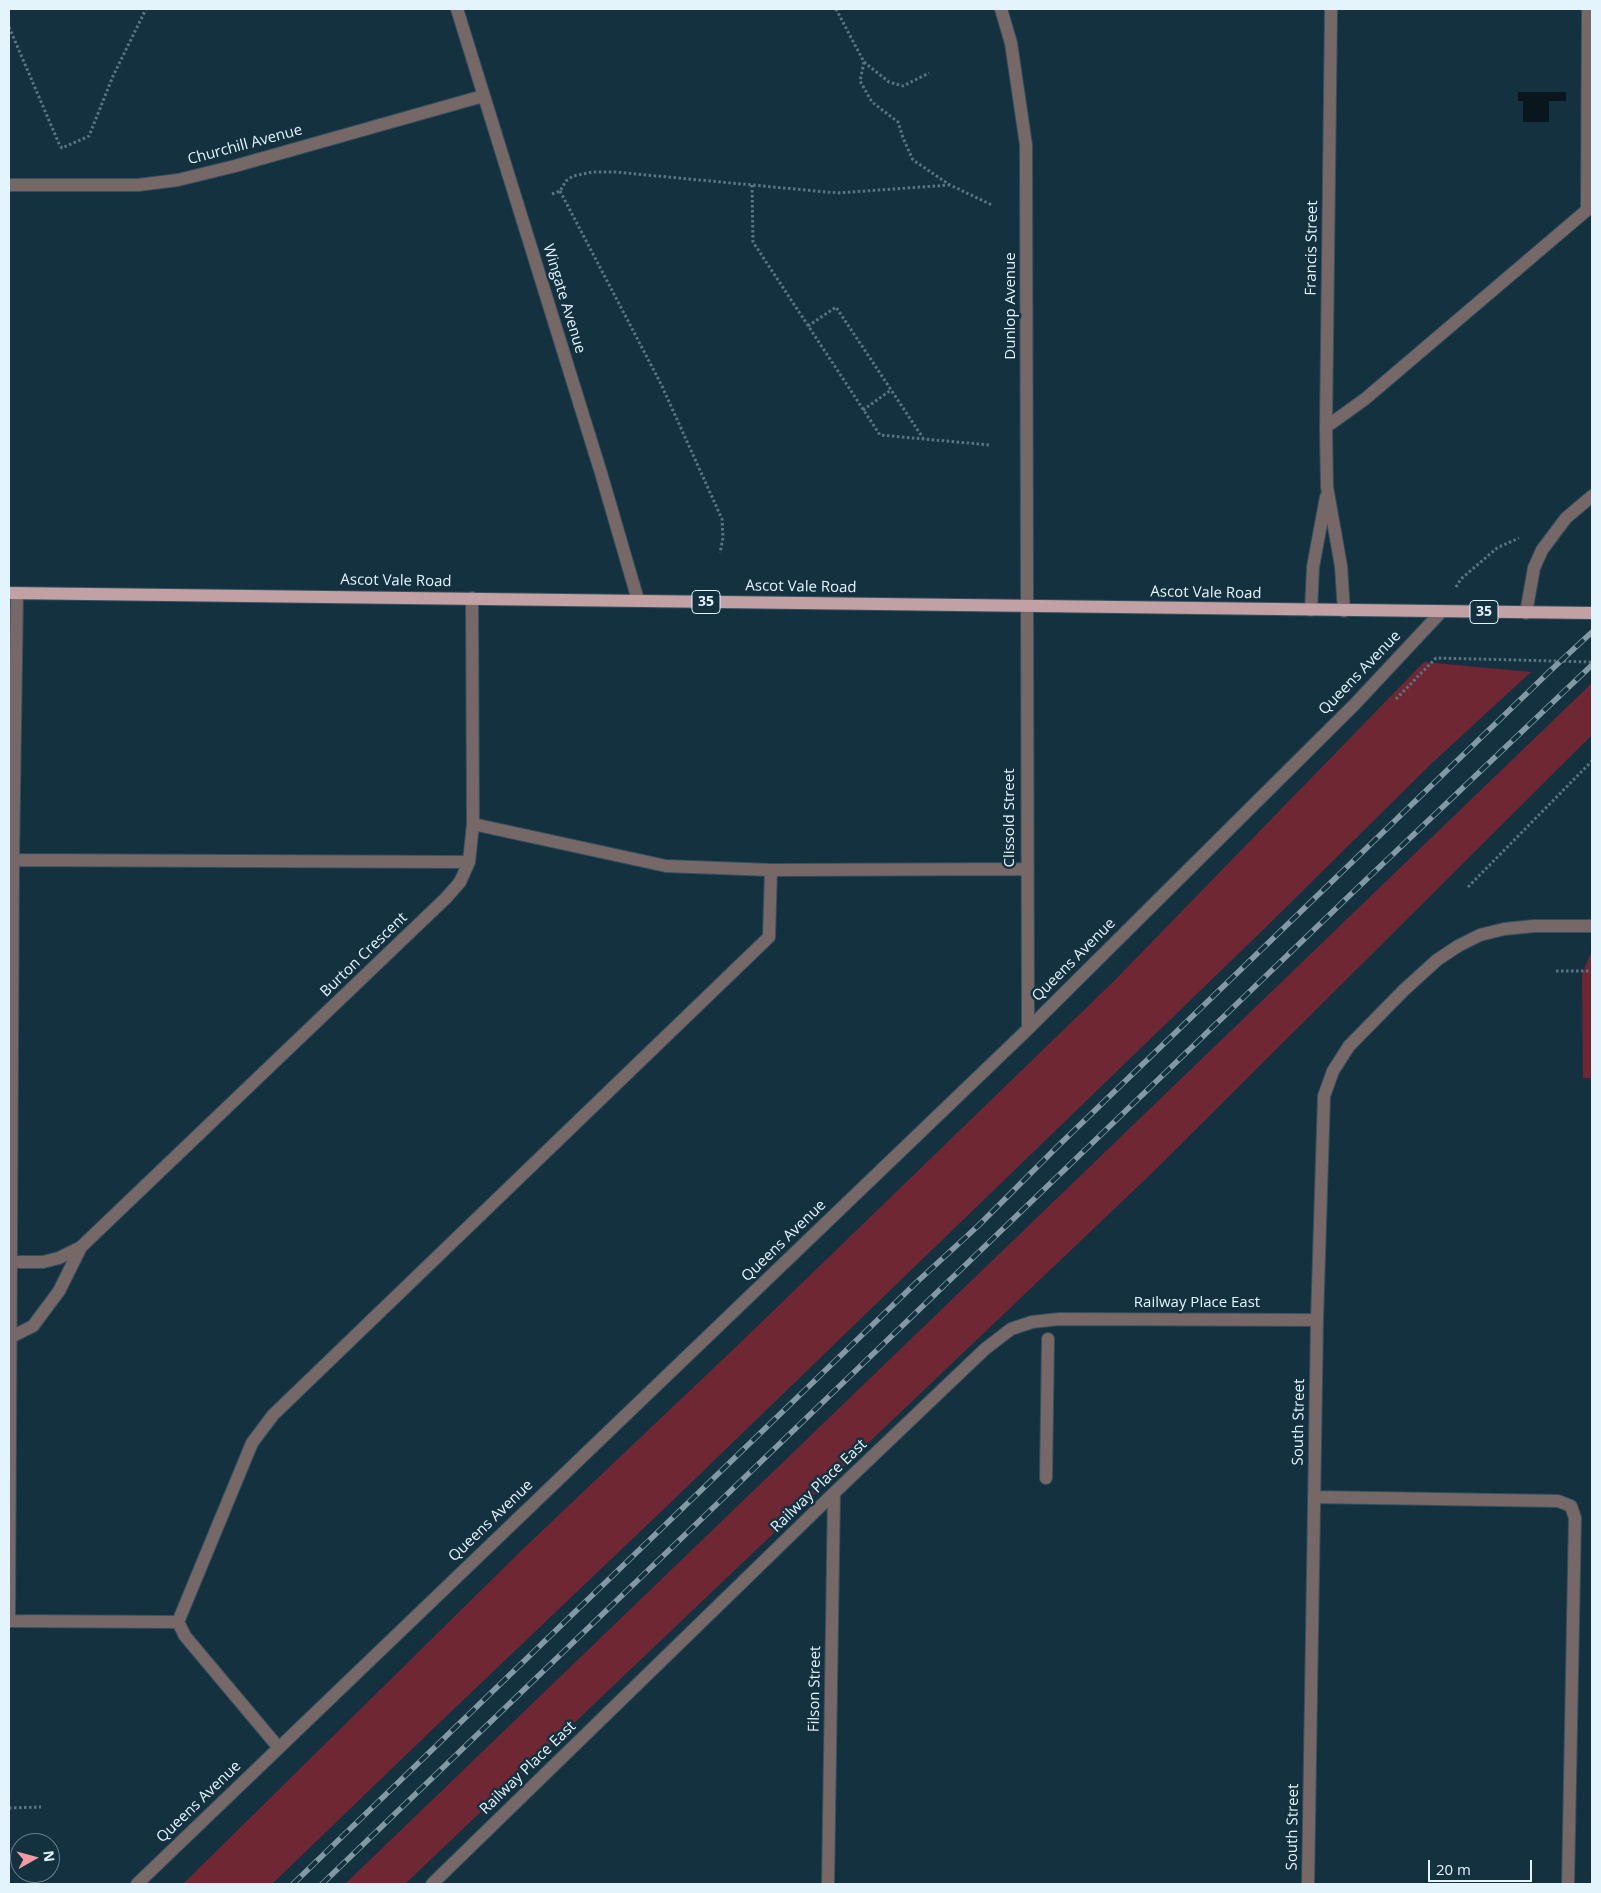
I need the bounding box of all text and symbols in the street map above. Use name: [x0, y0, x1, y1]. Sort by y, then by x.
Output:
street label: Churchill Avenue: [186, 121, 304, 169]
street label: Francis Street: [1302, 200, 1322, 296]
street label: Wingate Avenue: [539, 242, 589, 356]
street label: Dunlop Avenue: [1002, 252, 1020, 360]
street label: Ascot Vale Road: [340, 571, 452, 591]
street label: Ascot Vale Road: [745, 577, 857, 597]
street label: Ascot Vale Road: [1150, 583, 1262, 603]
road number: 35: [692, 590, 720, 614]
road number: 35: [1470, 600, 1498, 624]
street label: Queens Avenue: [1315, 627, 1405, 719]
street label: Clissold Street: [1001, 768, 1019, 868]
street label: Burton Crescent: [317, 909, 411, 1001]
street label: Queens Avenue: [1029, 915, 1119, 1005]
street label: Queens Avenue: [738, 1196, 830, 1286]
street label: Railway Place East: [1134, 1294, 1260, 1312]
street label: South Street: [1289, 1378, 1309, 1466]
street label: Railway Place East: [767, 1436, 871, 1536]
street label: Queens Avenue: [445, 1476, 537, 1566]
street label: Filson Street: [805, 1646, 825, 1732]
street label: Railway Place East: [476, 1718, 580, 1818]
street label: Queens Avenue: [153, 1757, 245, 1847]
street label: South Street: [1283, 1783, 1303, 1871]
north arrow: [10, 1833, 60, 1883]
text: N: [39, 1849, 60, 1863]
scale bar: [1431, 1850, 1535, 1882]
text: 20 m: [1436, 1859, 1471, 1879]

